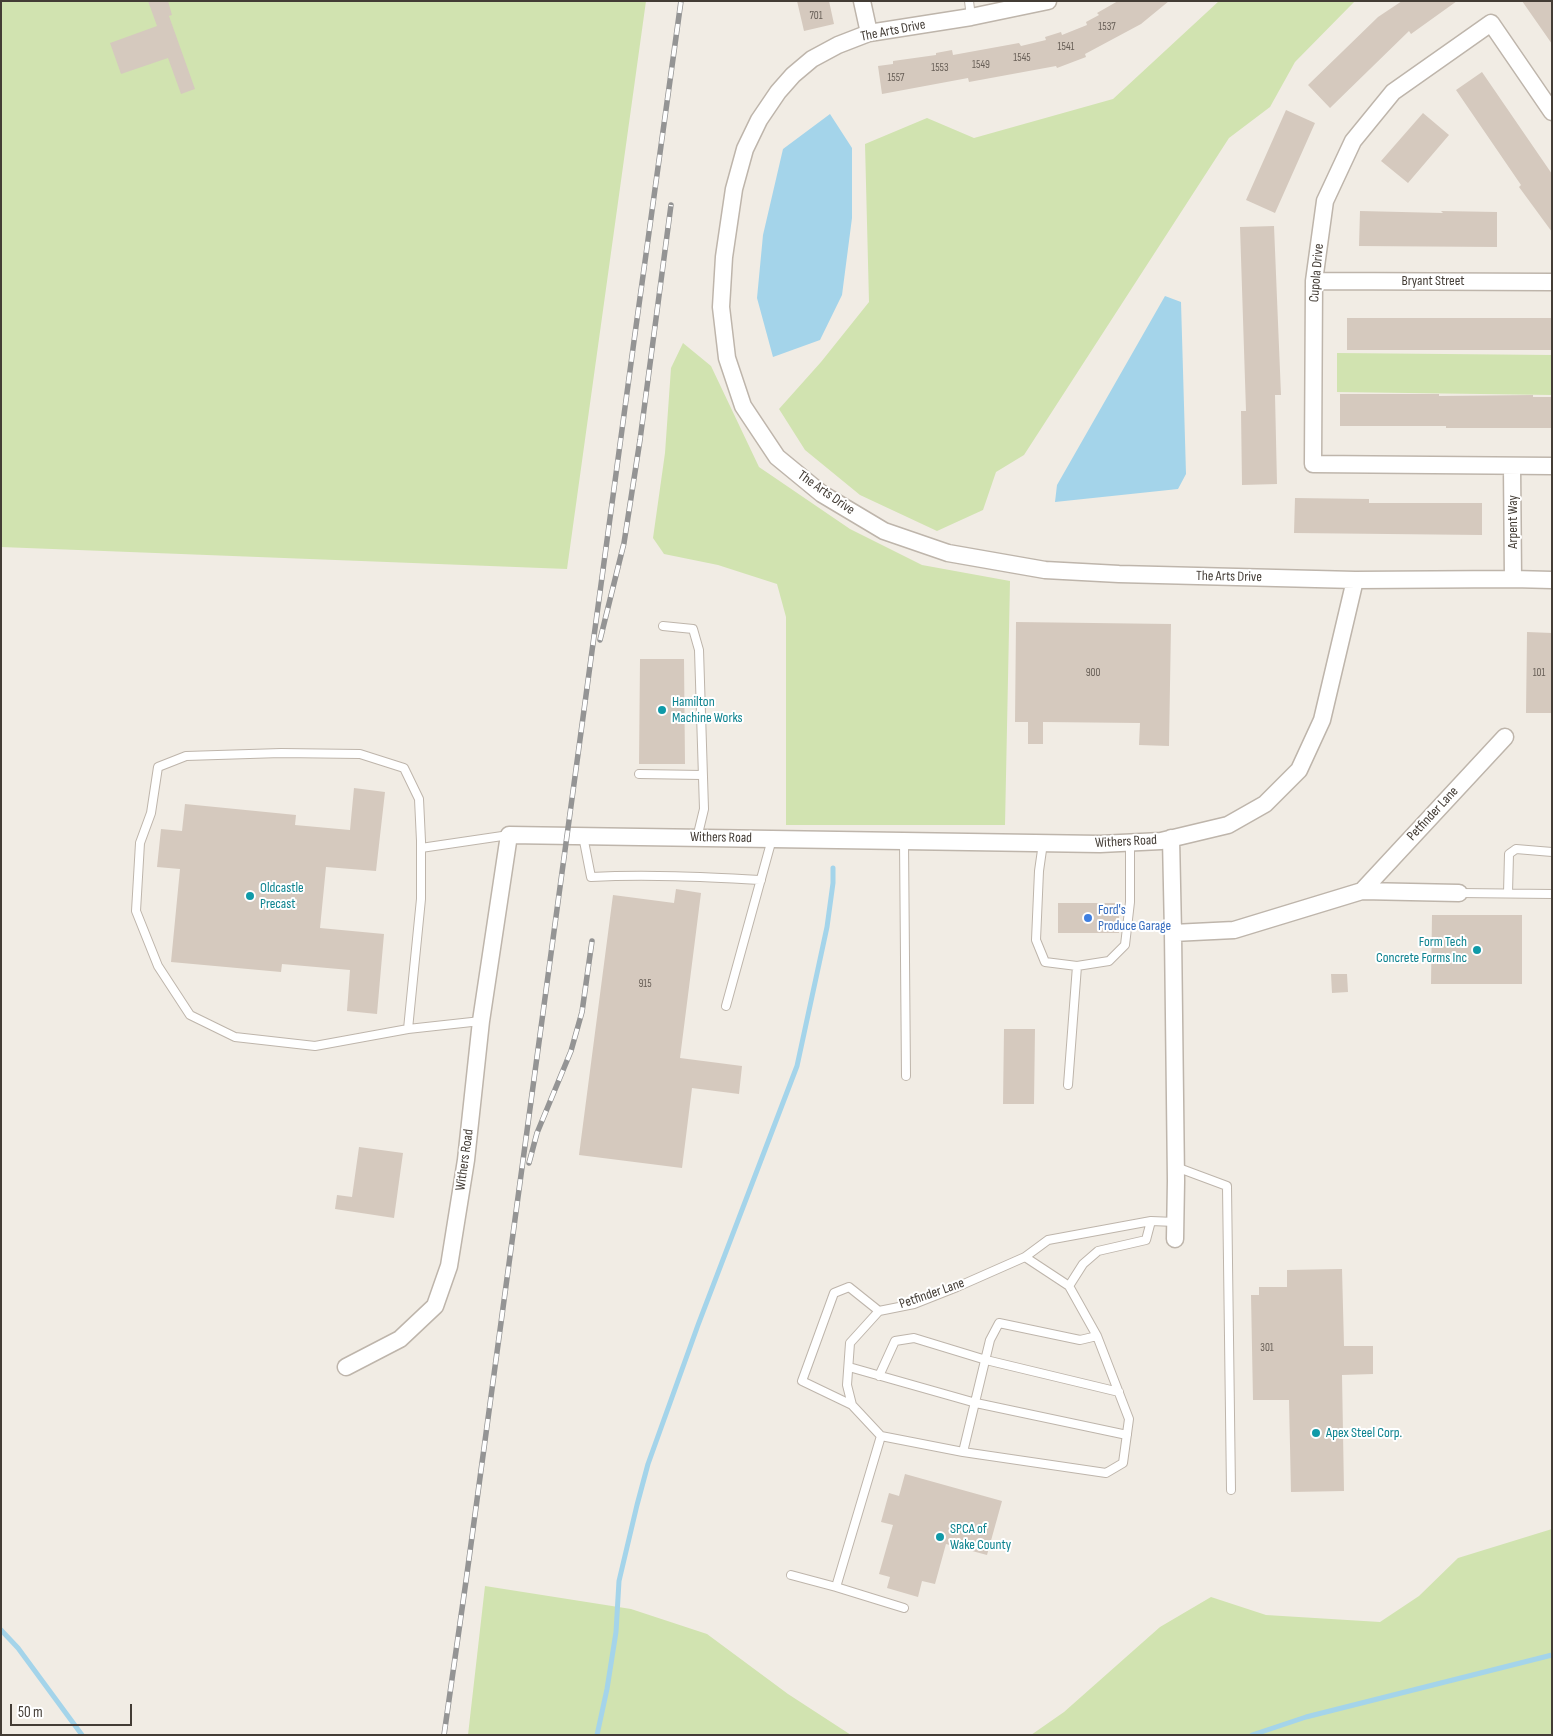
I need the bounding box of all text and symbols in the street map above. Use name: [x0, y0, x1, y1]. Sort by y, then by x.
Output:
house number: 701: [809, 9, 823, 23]
street label: The Arts Drive: [859, 16, 927, 46]
house number: 1537: [1098, 20, 1116, 34]
house number: 1541: [1058, 40, 1074, 54]
house number: 1545: [1013, 51, 1031, 65]
house number: 1549: [972, 58, 990, 72]
house number: 1553: [931, 61, 949, 75]
house number: 1557: [887, 71, 905, 85]
street label: Cupola Drive: [1306, 243, 1328, 303]
street label: Bryant Street: [1401, 273, 1465, 289]
street label: The Arts Drive: [794, 467, 858, 519]
street label: Arpent Way: [1505, 495, 1521, 549]
street label: The Arts Drive: [1196, 568, 1262, 586]
house number: 900: [1086, 666, 1100, 680]
house number: 101: [1533, 666, 1545, 680]
place label: Hamilton Machine Works: [672, 694, 743, 726]
marker: Hamilton Machine Works: [656, 704, 668, 716]
street label: Petfinder Lane: [1404, 783, 1462, 845]
street label: Withers Road: [690, 829, 752, 847]
street label: Withers Road: [1095, 832, 1157, 852]
place label: Oldcastle Precast: [260, 880, 304, 912]
marker: Oldcastle Precast: [244, 890, 256, 902]
place label: Ford's Produce Garage: [1098, 902, 1171, 934]
marker: Ford's Produce Garage: [1082, 912, 1094, 924]
place label: Form Tech Concrete Forms Inc: [1376, 934, 1467, 966]
marker: Form Tech Concrete Forms Inc: [1471, 944, 1483, 956]
house number: 915: [638, 977, 652, 991]
street label: Withers Road: [452, 1128, 478, 1192]
street label: Petfinder Lane: [897, 1275, 967, 1313]
house number: 301: [1260, 1341, 1274, 1355]
place label: Apex Steel Corp.: [1326, 1425, 1402, 1441]
marker: Apex Steel Corp.: [1310, 1427, 1322, 1439]
place label: SPCA of Wake County: [950, 1521, 1011, 1554]
marker: SPCA of Wake County: [934, 1531, 946, 1543]
scale bar: [12, 1694, 135, 1726]
text: 50 m: [18, 1703, 43, 1722]

